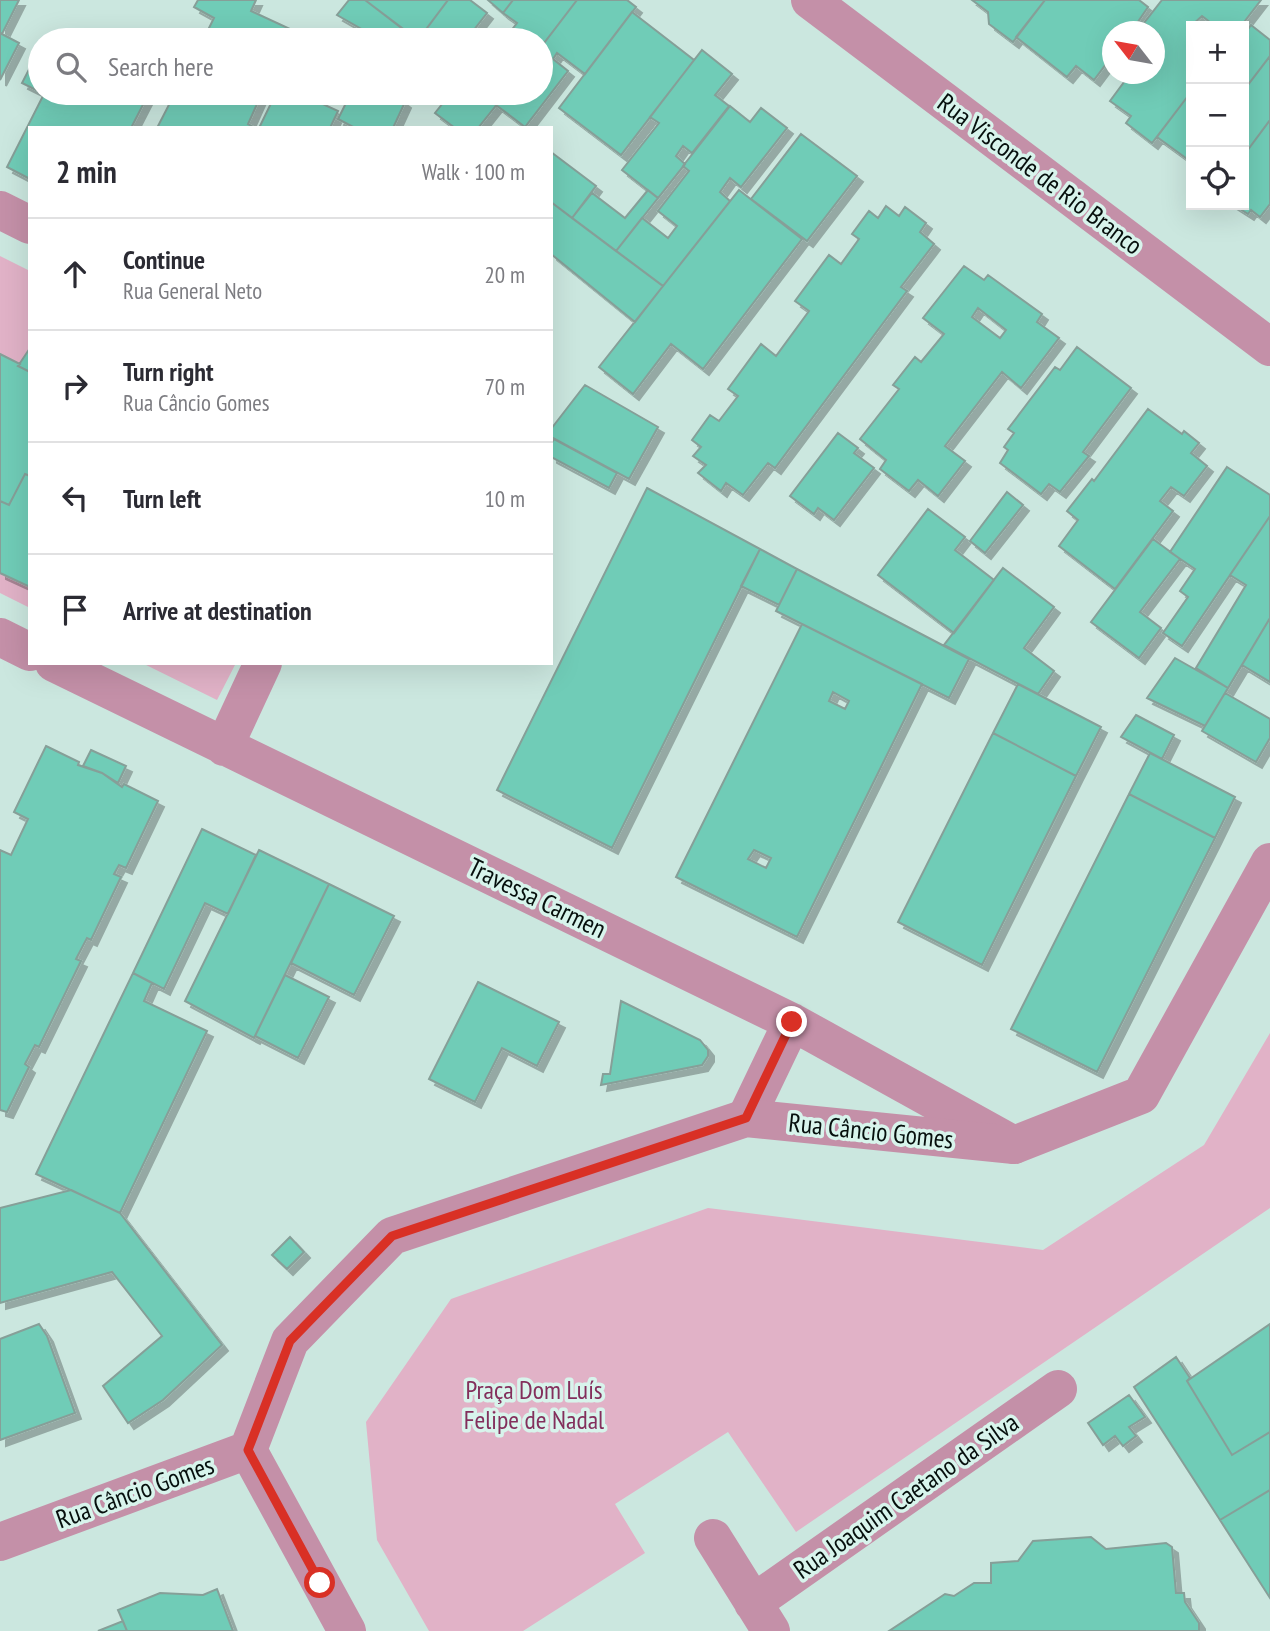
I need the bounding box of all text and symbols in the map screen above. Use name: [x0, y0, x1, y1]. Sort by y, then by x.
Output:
north arrow: [1102, 21, 1165, 84]
map controls: [1186, 21, 1249, 210]
button: +: [1186, 21, 1249, 84]
search box: [28, 28, 553, 105]
icon: search: [52, 48, 90, 86]
text: Search here: [108, 50, 214, 83]
button: −: [1186, 84, 1249, 147]
street label: Rua Visconde de Rio Branco: [931, 86, 1149, 261]
button: locate: [1186, 147, 1249, 210]
text: 2 min: [56, 152, 117, 191]
text: Walk · 100 m: [422, 157, 525, 186]
text: Continue: [123, 243, 205, 276]
icon: ahead: [56, 255, 94, 293]
text: 20 m: [484, 260, 525, 289]
text: Rua General Neto: [123, 276, 262, 305]
text: Turn right: [123, 355, 214, 388]
icon: right: [56, 367, 94, 405]
text: 70 m: [484, 372, 525, 401]
text: Rua Câncio Gomes: [123, 388, 269, 417]
icon: left: [56, 479, 94, 517]
text: Turn left: [123, 482, 201, 515]
text: 10 m: [484, 484, 525, 513]
icon: arrive: [56, 591, 94, 629]
text: Arrive at destination: [123, 594, 312, 627]
street label: Travessa Carmen: [463, 850, 612, 945]
route end: [776, 1006, 807, 1037]
street label: Rua Câncio Gomes: [787, 1105, 955, 1156]
park label: Praça Dom Luís Felipe de Nadal: [464, 1373, 604, 1436]
street label: Rua Joaquim Caetano da Silva: [787, 1405, 1025, 1586]
street label: Rua Câncio Gomes: [51, 1448, 218, 1535]
route start: [304, 1567, 335, 1598]

